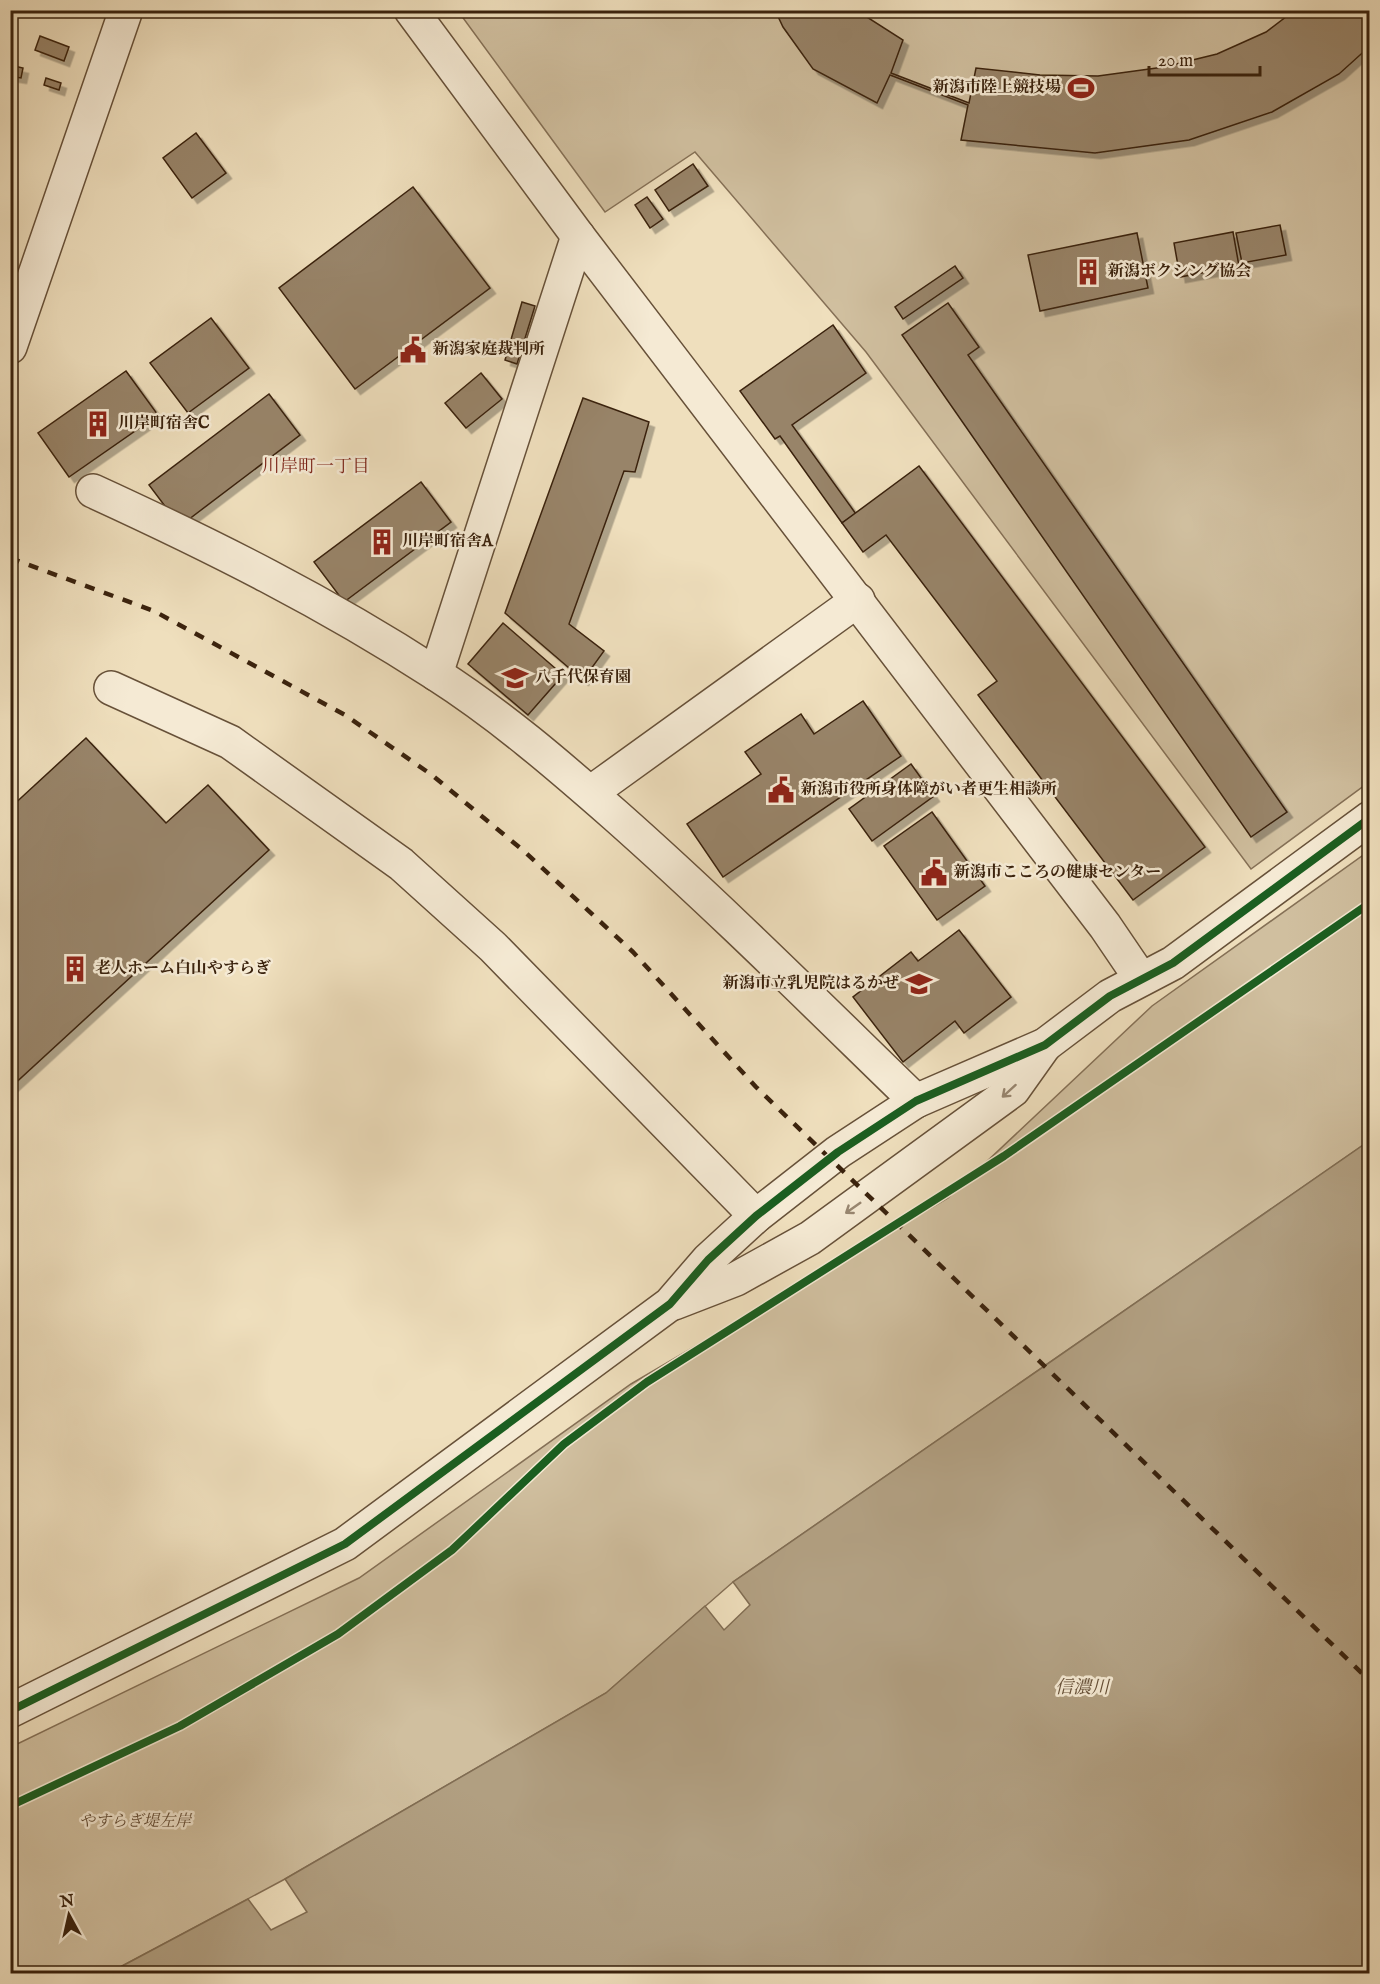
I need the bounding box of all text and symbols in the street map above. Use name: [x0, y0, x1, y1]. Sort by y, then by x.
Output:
scale bar: [1149, 39, 1260, 77]
text: 20 m: [1158, 50, 1193, 73]
sports icon: 新潟市陸上競技場: [1066, 73, 1096, 103]
place label: 新潟市陸上競技場: [932, 78, 1061, 98]
building icon: 新潟ボクシング協会: [1073, 257, 1103, 287]
place label: 新潟ボクシング協会: [1107, 262, 1251, 282]
public building icon: 新潟家庭裁判所: [398, 335, 428, 365]
place label: 新潟家庭裁判所: [432, 340, 545, 360]
building icon: 川岸町宿舎C: [83, 409, 113, 439]
place label: 川岸町宿舎C: [118, 414, 210, 434]
district label: 川岸町一丁目: [262, 456, 370, 479]
building icon: 川岸町宿舎A: [367, 527, 397, 557]
place label: 川岸町宿舎A: [402, 532, 494, 552]
school or university icon: 八千代保育園: [500, 663, 530, 693]
place label: 八千代保育園: [535, 667, 631, 688]
public building icon: 新潟市役所身体障がい者更生相談所: [766, 775, 796, 805]
place label: 新潟市役所身体障がい者更生相談所: [800, 780, 1057, 800]
public building icon: 新潟市こころの健康センター: [919, 858, 949, 888]
place label: 新潟市こころの健康センター: [953, 863, 1161, 883]
building icon: 老人ホーム白山やすらぎ: [60, 954, 90, 984]
place label: 老人ホーム白山やすらぎ: [95, 959, 271, 979]
school or university icon: 新潟市立乳児院はるかぜ: [904, 969, 934, 999]
place label: 新潟市立乳児院はるかぜ: [722, 974, 899, 994]
one-way arrow: [1002, 1084, 1017, 1098]
one-way arrow: [845, 1202, 861, 1214]
water label: 信濃川: [1055, 1677, 1111, 1700]
park label: やすらぎ堤左岸: [79, 1812, 193, 1832]
north arrow: [39, 1885, 99, 1945]
text: N: [58, 1891, 76, 1913]

